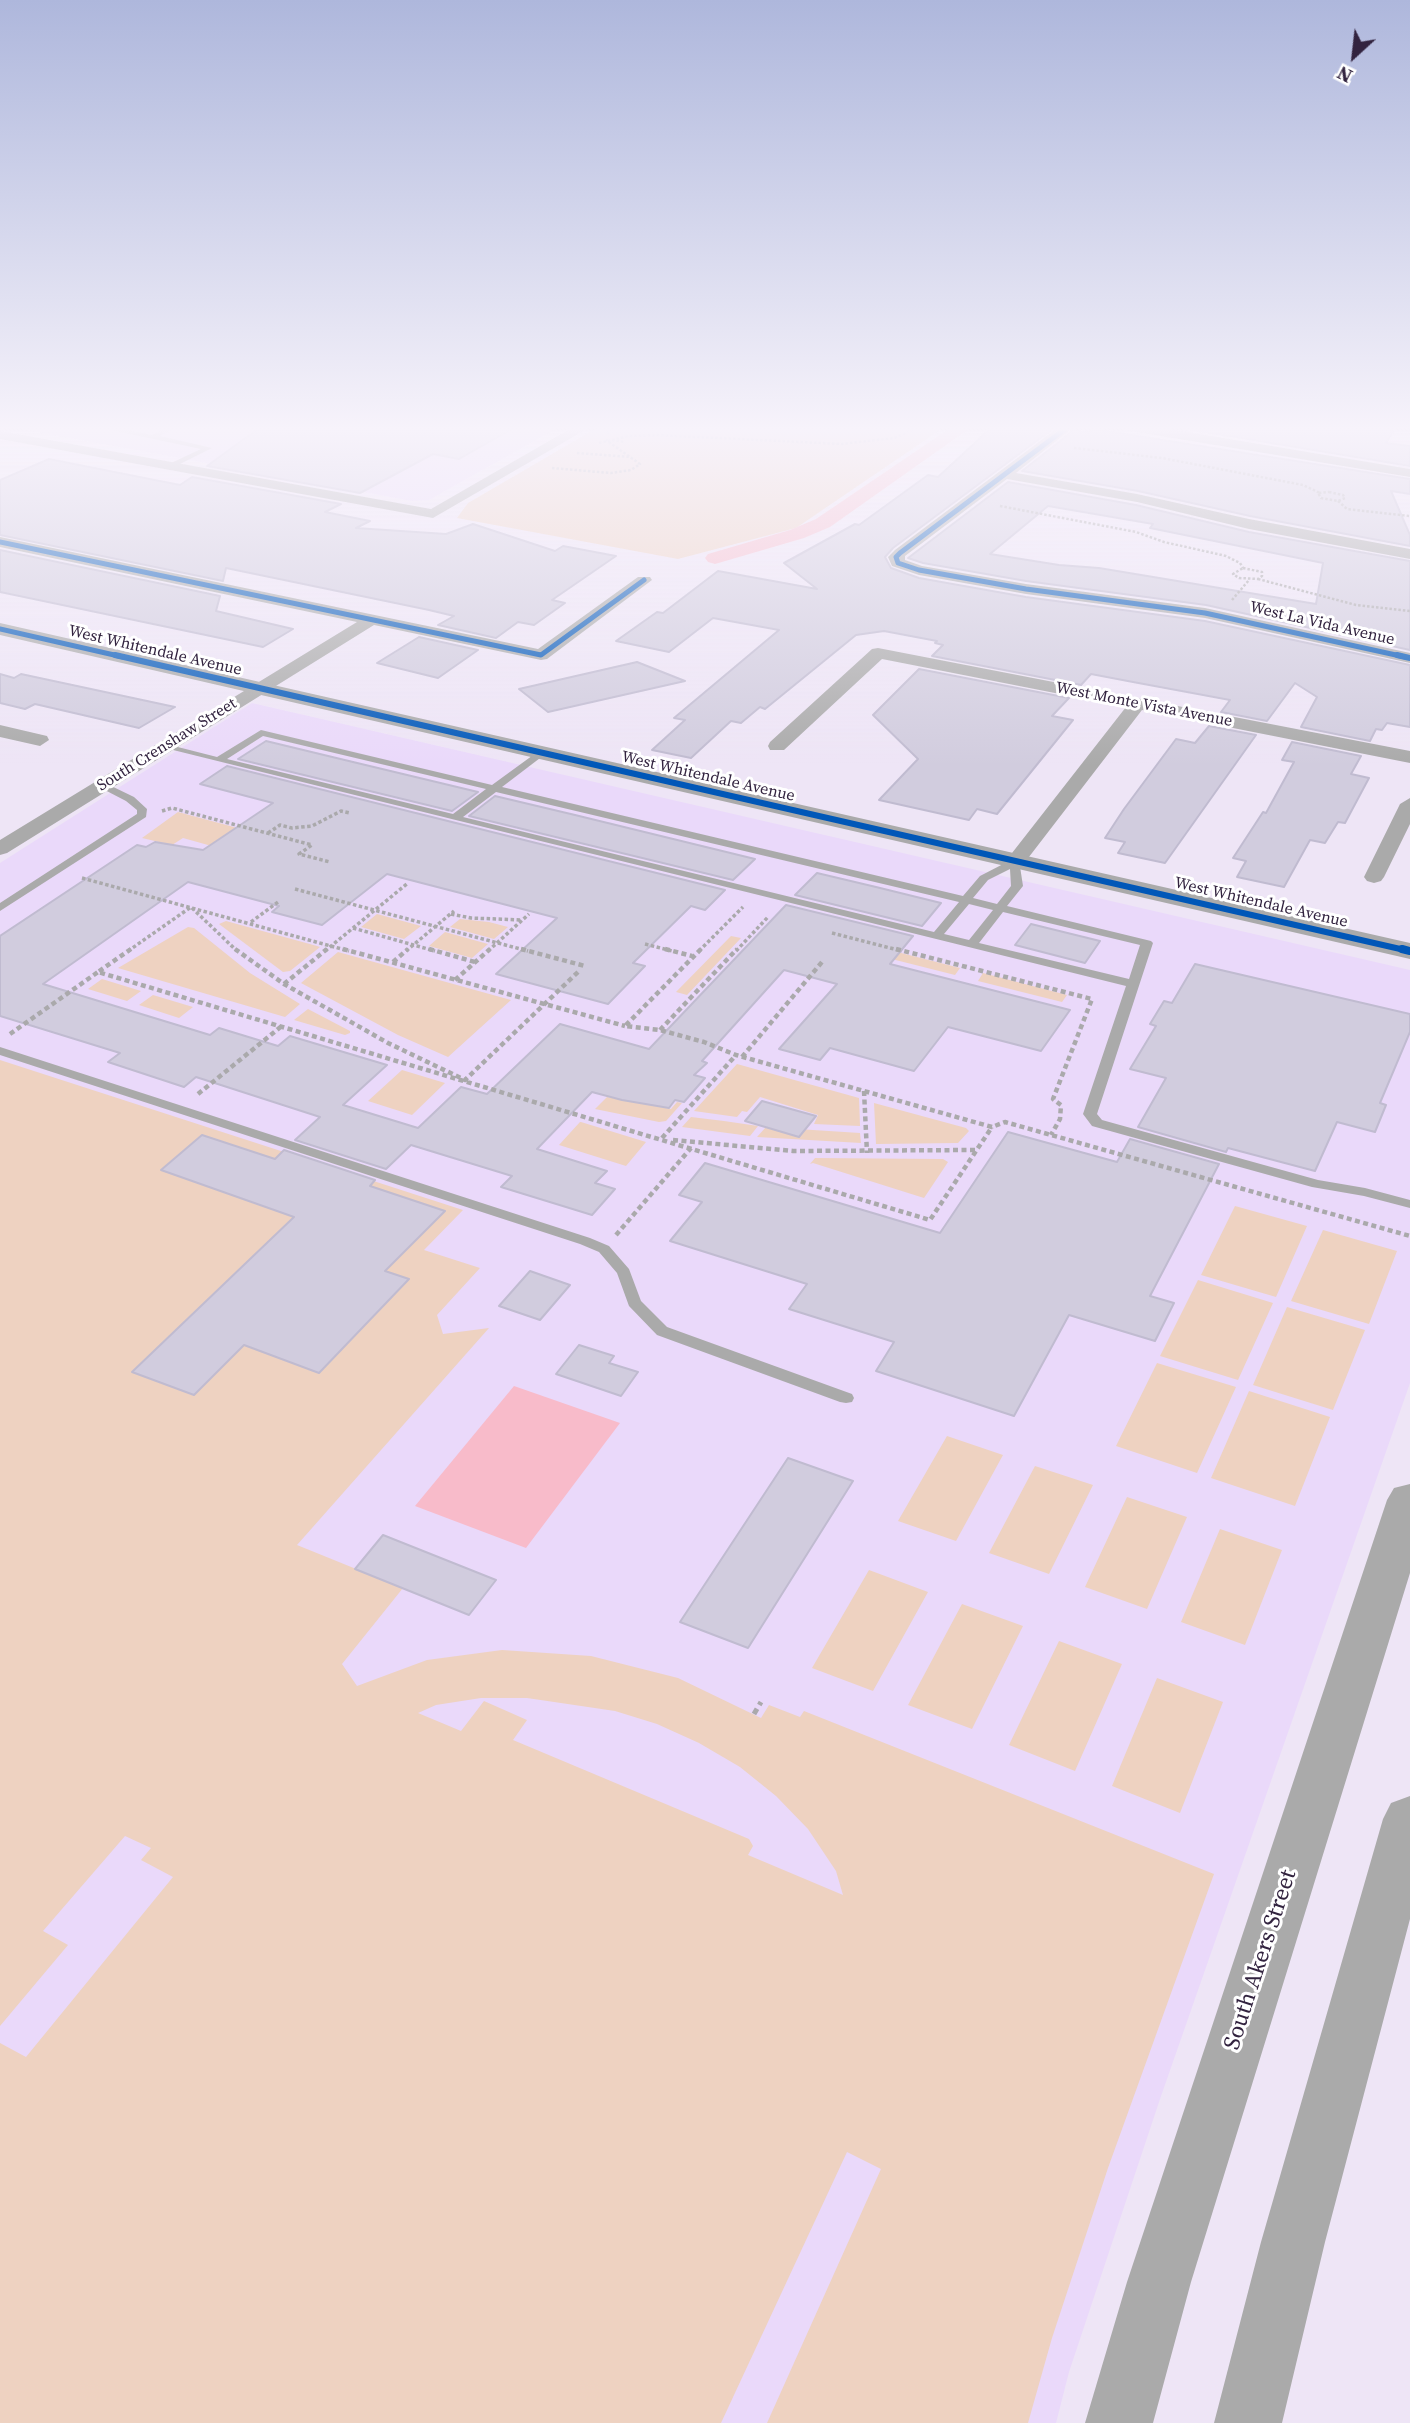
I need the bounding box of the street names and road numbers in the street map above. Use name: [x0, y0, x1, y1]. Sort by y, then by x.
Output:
street label: West La Vida Avenue: [1248, 598, 1396, 650]
street label: West Whitendale Avenue: [66, 622, 244, 680]
street label: West Monte Vista Avenue: [1054, 678, 1234, 732]
street label: South Crenshaw Street: [94, 694, 240, 796]
street label: West Whitendale Avenue: [619, 748, 797, 806]
street label: West Whitendale Avenue: [1172, 874, 1350, 932]
street label: South Akers Street: [1219, 1866, 1303, 2054]

